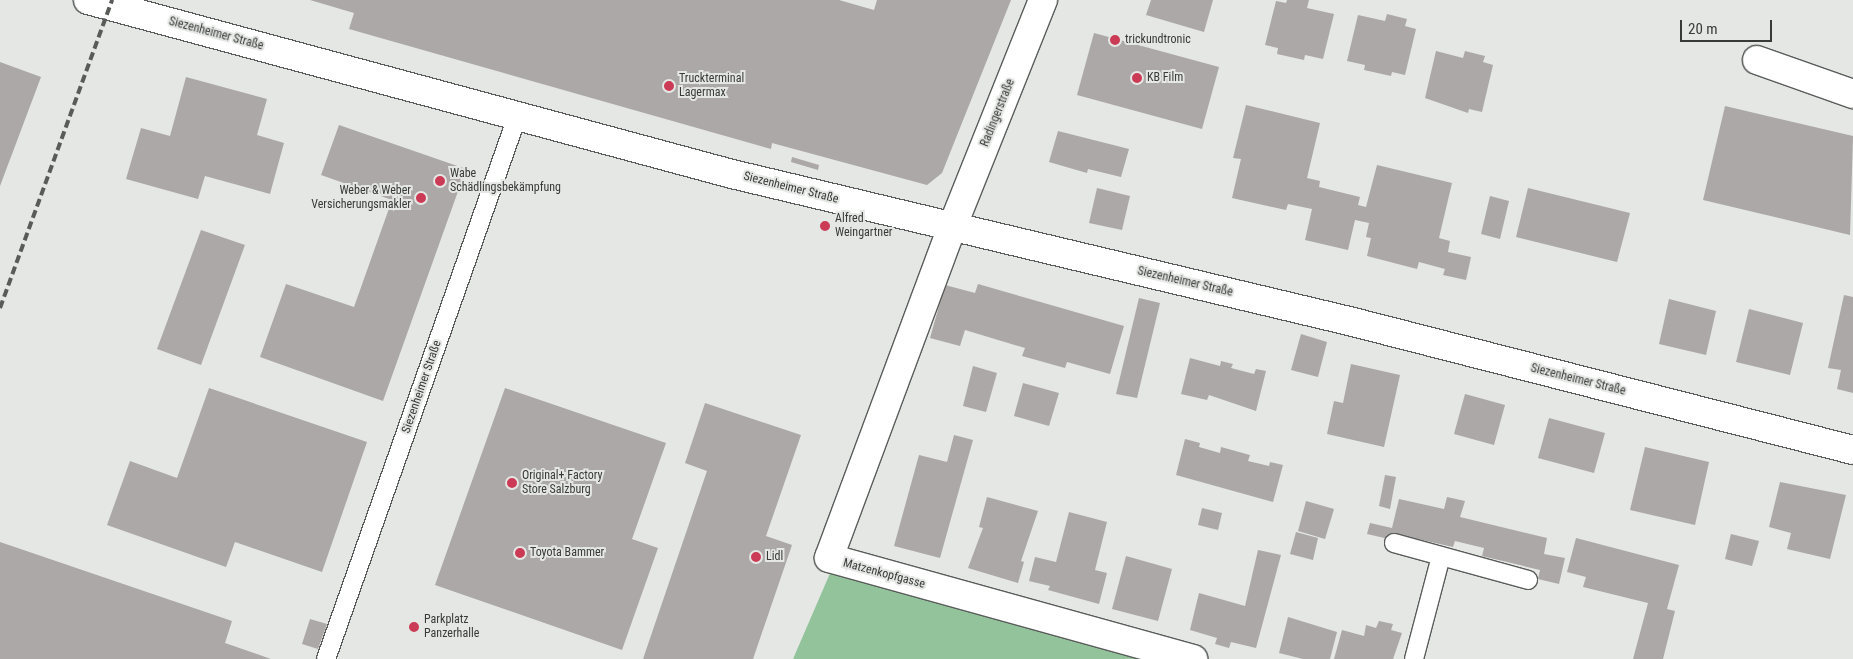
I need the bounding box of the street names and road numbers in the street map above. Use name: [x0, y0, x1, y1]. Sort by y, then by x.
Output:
street label: Siezenheimer Straße: [167, 14, 265, 54]
street label: Radingerstraße: [978, 77, 1018, 149]
street label: Siezenheimer Straße: [742, 169, 840, 207]
street label: Siezenheimer Straße: [1136, 264, 1234, 300]
street label: Siezenheimer Straße: [399, 339, 445, 435]
street label: Siezenheimer Straße: [1529, 361, 1627, 399]
street label: Matzenkopfgasse: [841, 556, 927, 592]

